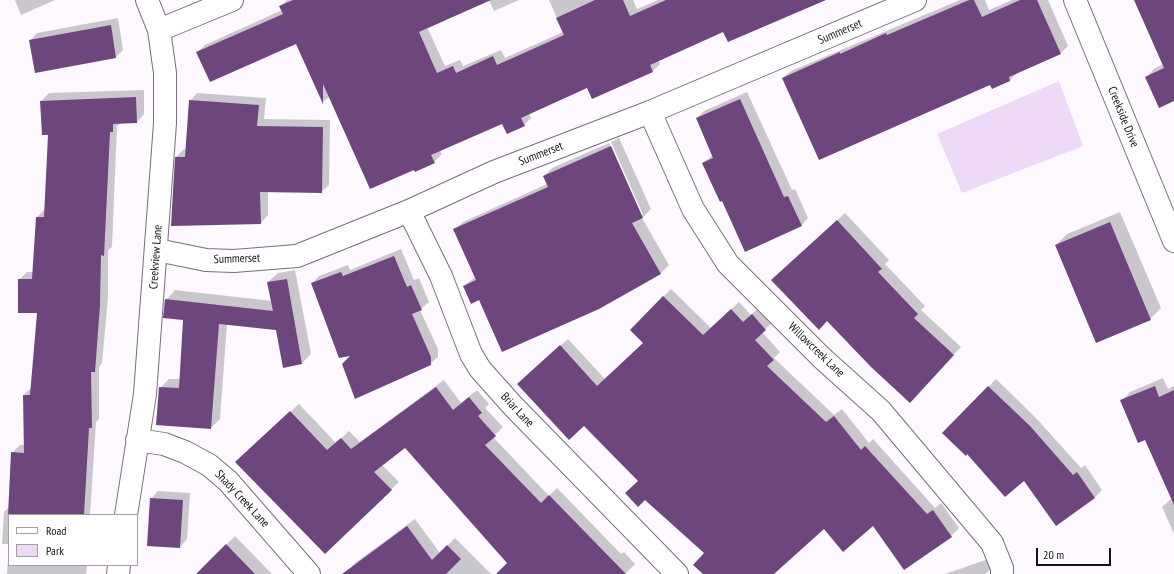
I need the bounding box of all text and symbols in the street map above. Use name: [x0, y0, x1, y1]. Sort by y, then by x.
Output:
street label: Summerset: [816, 16, 864, 48]
street label: Creekside Drive: [1104, 85, 1142, 149]
street label: Summerset: [517, 139, 565, 169]
street label: Creekview Lane: [147, 224, 165, 290]
street label: Summerset: [214, 251, 260, 267]
street label: Willowcreek Lane: [785, 320, 847, 380]
street label: Briar Lane: [497, 390, 537, 430]
street label: Shady Creek Lane: [212, 467, 272, 531]
legend: [8, 514, 138, 566]
text: Road: [46, 523, 66, 538]
scale bar: [1038, 540, 1113, 566]
text: Park: [46, 543, 64, 558]
text: 20 m: [1043, 547, 1064, 562]

